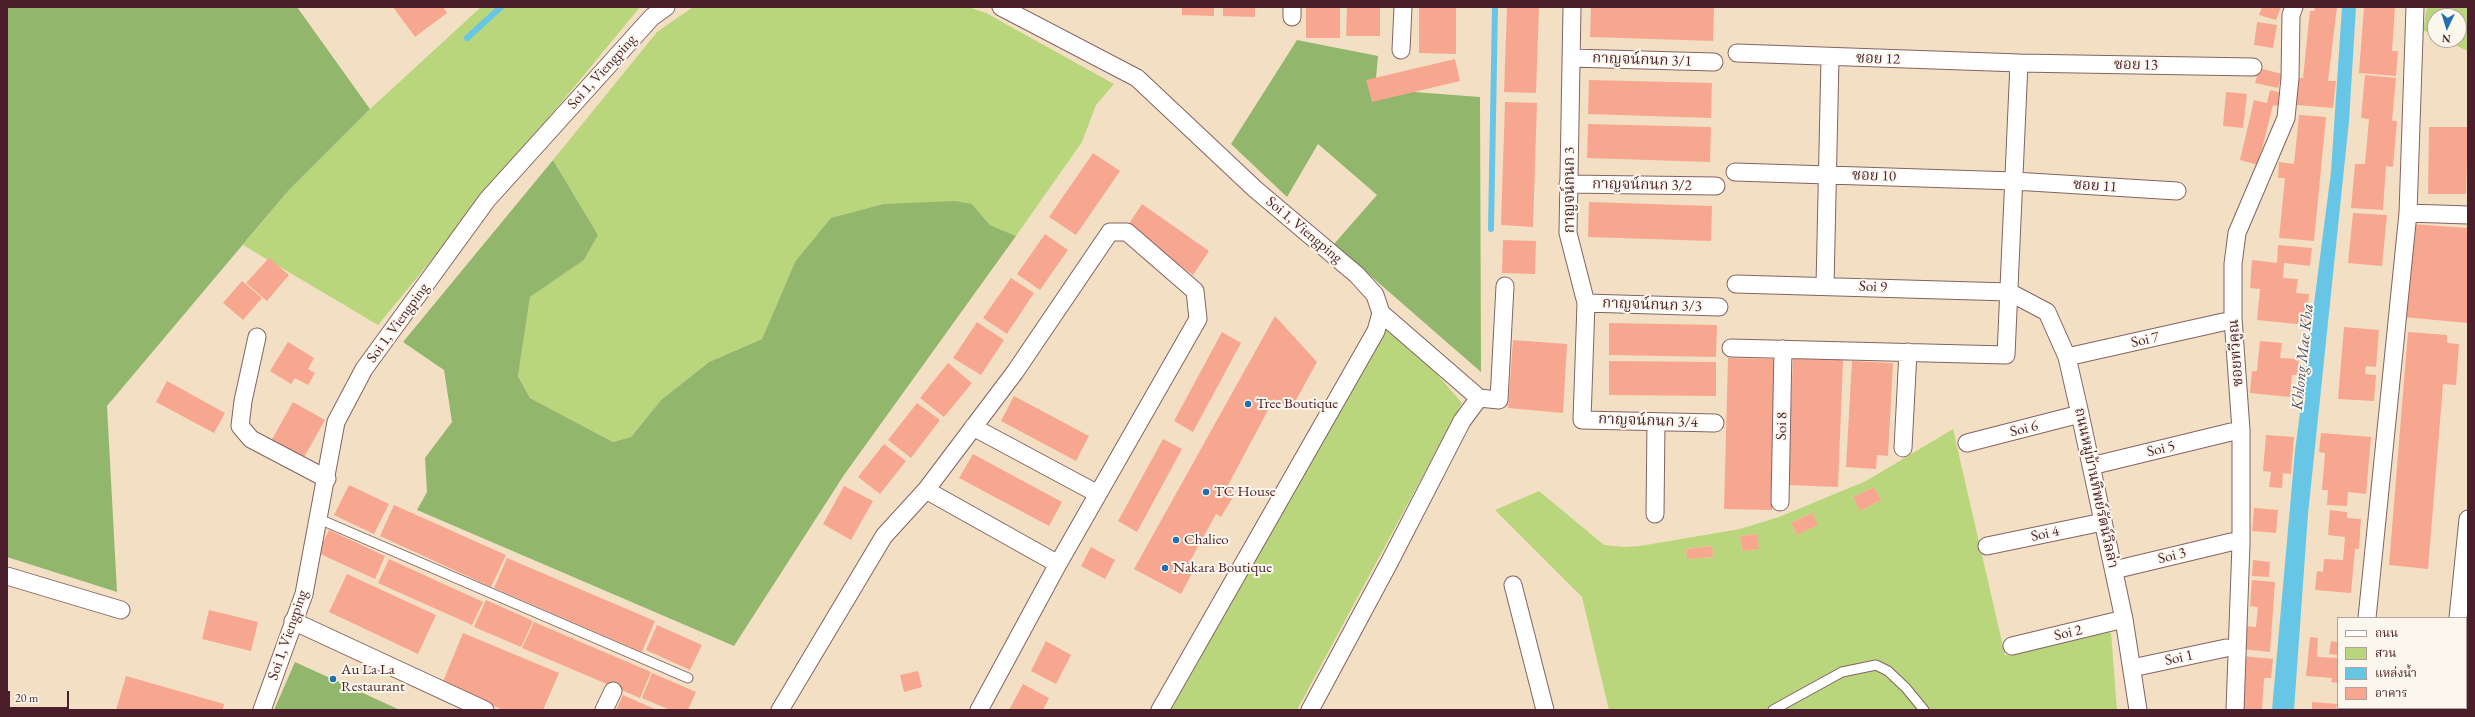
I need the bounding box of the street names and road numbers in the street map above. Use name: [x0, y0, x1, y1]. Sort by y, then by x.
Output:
street label: Soi 1, Viengping: [564, 31, 640, 113]
street label: กาญจน์กนก 3/1: [1592, 49, 1692, 71]
street label: ซอย 12: [1856, 49, 1900, 69]
street label: ซอย 13: [2114, 56, 2158, 74]
street label: กาญจน์กนก 3: [1561, 147, 1579, 233]
street label: ซอย 10: [1852, 166, 1896, 186]
street label: กาญจน์กนก 3/2: [1592, 175, 1692, 195]
street label: ซอย 11: [2072, 175, 2118, 197]
street label: Soi 1, Viengping: [1262, 193, 1346, 267]
street label: Soi 9: [1859, 278, 1887, 296]
street label: Soi 1, Viengping: [363, 280, 433, 366]
street label: กาญจน์กนก 3/3: [1602, 294, 1702, 316]
street label: ซอยทวีคูณ: [2225, 319, 2247, 387]
street label: Soi 7: [2129, 328, 2161, 352]
street label: ถนนหมู่บ้านทิพย์รัตน์วิลล่า: [2070, 406, 2122, 570]
street label: กาญจน์กนก 3/4: [1598, 410, 1698, 432]
street label: Soi 8: [1773, 412, 1791, 440]
street label: Soi 6: [2008, 417, 2040, 441]
street label: Soi 5: [2145, 437, 2177, 461]
street label: Soi 4: [2029, 522, 2061, 546]
street label: Soi 3: [2156, 544, 2188, 568]
street label: Soi 1, Viengping: [264, 587, 312, 683]
street label: Soi 2: [2052, 621, 2084, 645]
street label: Soi 1: [2163, 646, 2195, 670]

